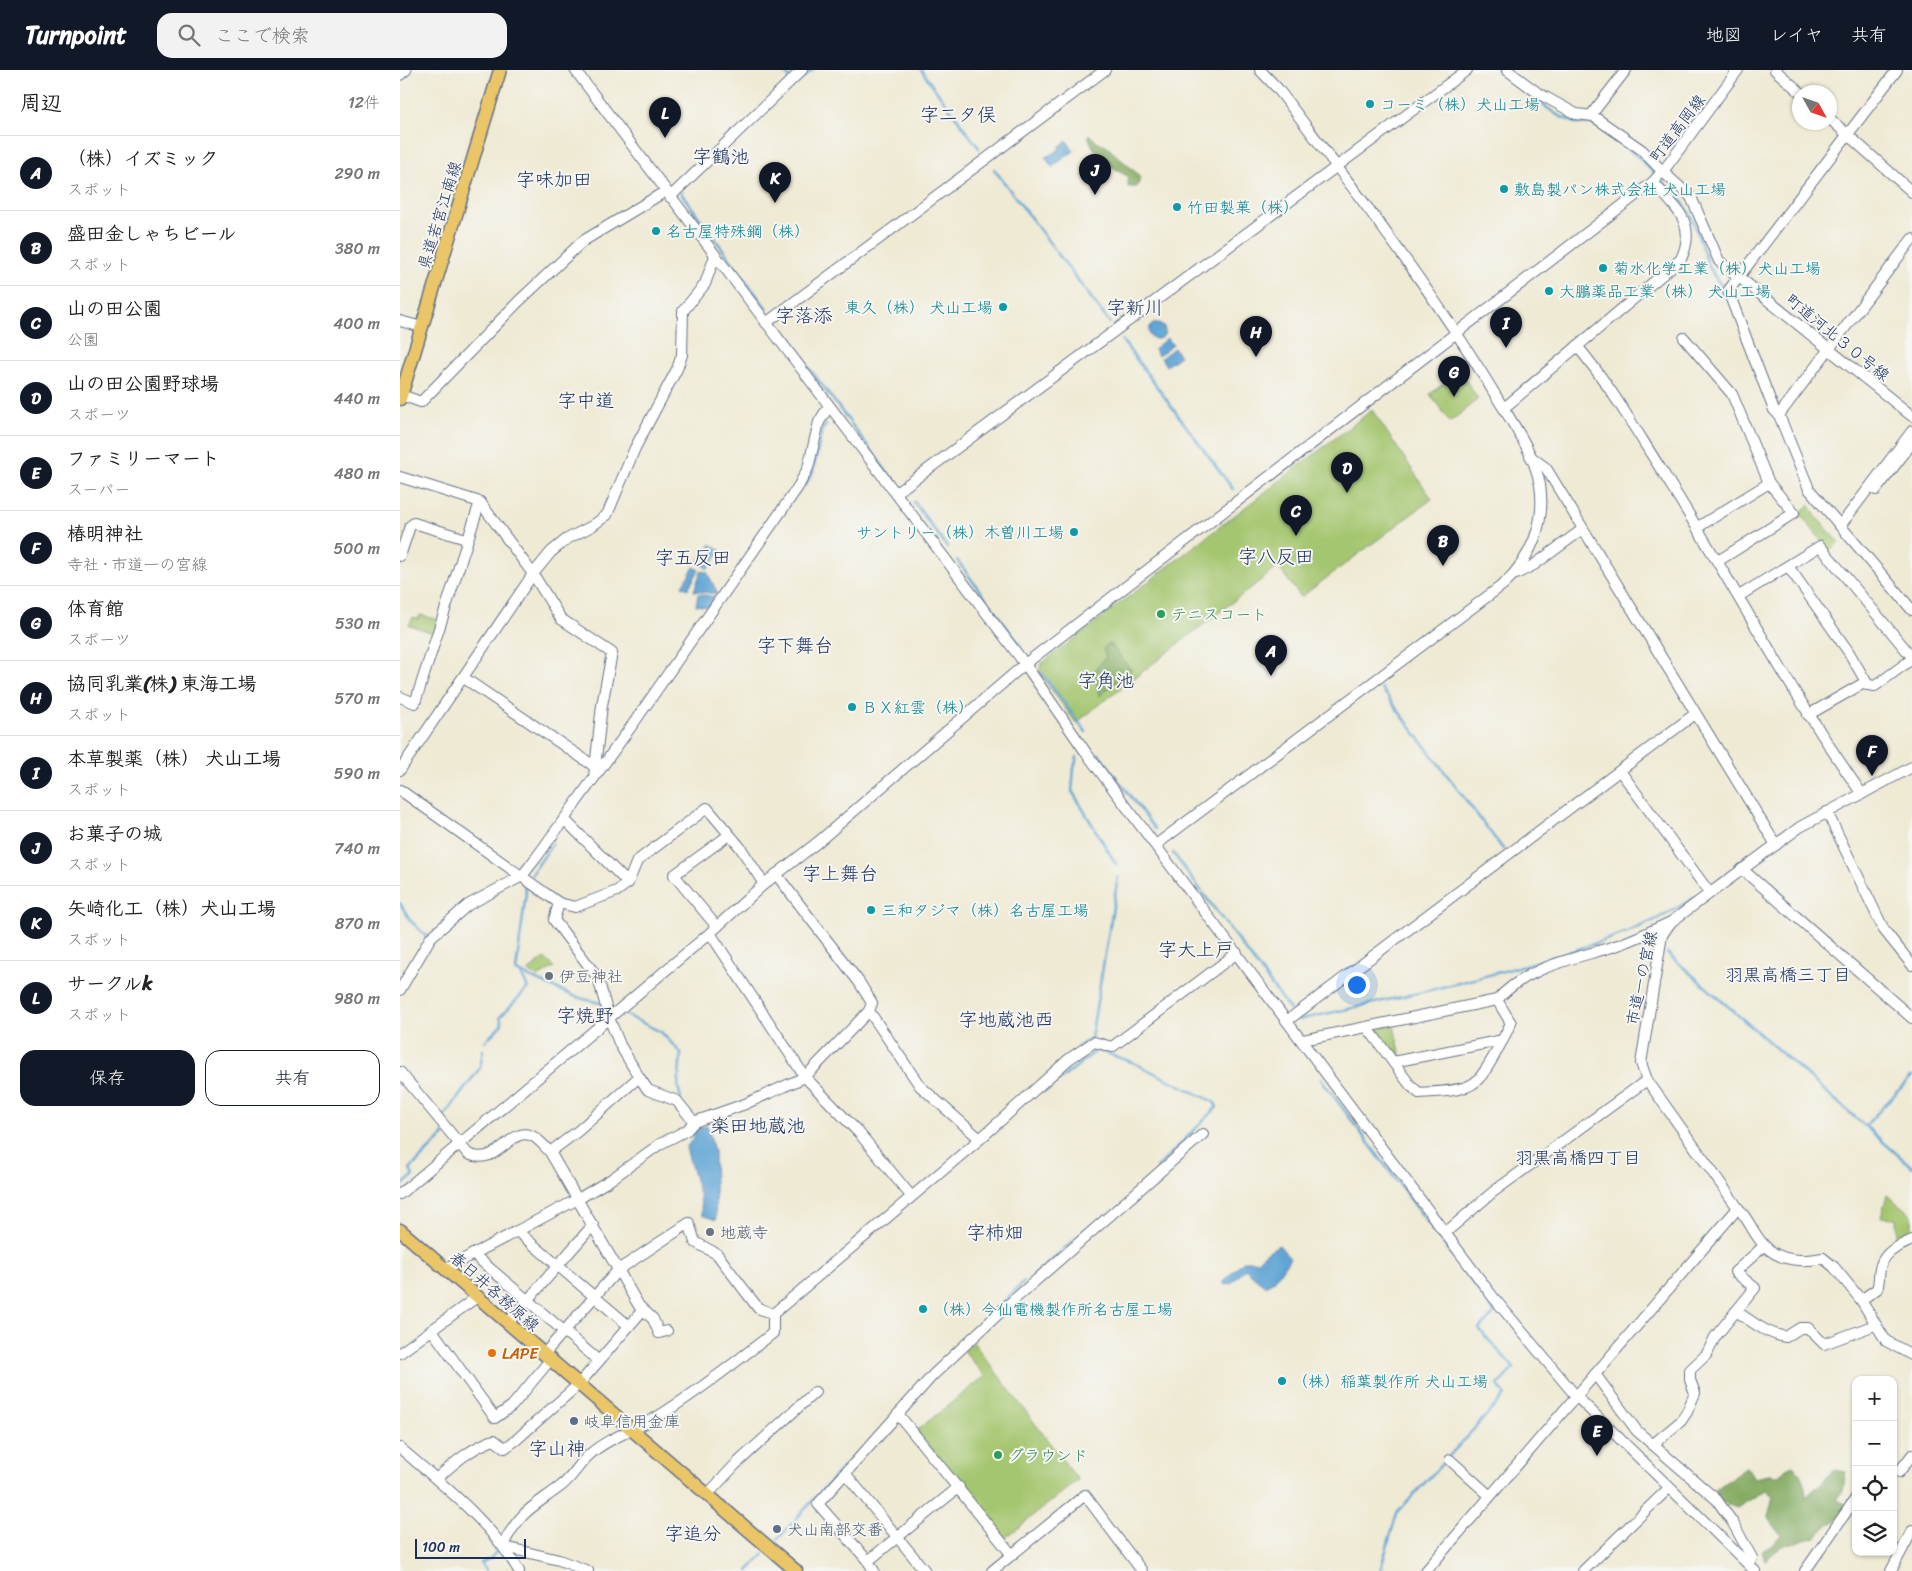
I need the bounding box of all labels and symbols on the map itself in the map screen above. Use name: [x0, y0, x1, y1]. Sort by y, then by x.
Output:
north arrow: [1792, 85, 1837, 130]
street label: 町道高岡線: [1642, 88, 1713, 169]
place label: コーミ（株）犬山工場: [1380, 90, 1540, 119]
pin: L: [649, 97, 681, 138]
district label: 字二タ俣: [920, 98, 996, 131]
marker: コーミ（株）犬山工場: [1364, 98, 1376, 110]
district label: 字鶴池: [692, 140, 750, 173]
pin: J: [1079, 154, 1111, 195]
street label: 県道若宮江南線: [409, 157, 470, 273]
pin: K: [759, 162, 791, 203]
district label: 字味加田: [516, 163, 592, 196]
place label: 敷島製パン株式会社 犬山工場: [1514, 175, 1726, 204]
marker: 敷島製パン株式会社 犬山工場: [1498, 183, 1510, 195]
place label: 竹田製菓（株）: [1187, 193, 1299, 222]
marker: 竹田製菓（株）: [1171, 201, 1183, 213]
place label: 名古屋特殊鋼（株）: [666, 217, 810, 246]
marker: 名古屋特殊鋼（株）: [650, 225, 662, 237]
place label: 菊水化学工業（株）犬山工場: [1613, 254, 1821, 283]
marker: 菊水化学工業（株）犬山工場: [1597, 262, 1609, 274]
place label: 大鵬薬品工業（株） 犬山工場: [1559, 277, 1771, 306]
marker: 大鵬薬品工業（株） 犬山工場: [1543, 285, 1555, 297]
street label: 町道河北３０号線: [1779, 286, 1897, 389]
district label: 字新川: [1106, 291, 1164, 324]
place label: 東久（株） 犬山工場: [845, 293, 993, 322]
district label: 字落添: [775, 299, 833, 332]
marker: 東久（株） 犬山工場: [997, 301, 1009, 313]
pin: I: [1490, 307, 1522, 348]
pin: H: [1240, 316, 1272, 357]
pin: G: [1438, 356, 1470, 397]
district label: 字中道: [557, 384, 615, 417]
pin: D: [1331, 452, 1363, 493]
pin: C: [1280, 495, 1312, 536]
place label: サントリー（株）木曽川工場: [856, 518, 1064, 547]
pin: B: [1427, 525, 1459, 566]
marker: サントリー（株）木曽川工場: [1068, 526, 1080, 538]
district label: 字八反田: [1238, 540, 1314, 573]
district label: 字五反田: [655, 541, 731, 574]
place label: テニスコート: [1171, 600, 1267, 629]
marker: テニスコート: [1155, 608, 1167, 620]
district label: 字下舞台: [757, 629, 833, 662]
pin: A: [1255, 635, 1287, 676]
district label: 字角池: [1077, 664, 1135, 697]
place label: ＢＸ紅雲（株）: [862, 693, 974, 722]
marker: ＢＸ紅雲（株）: [846, 701, 858, 713]
pin: F: [1856, 735, 1888, 776]
district label: 字上舞台: [802, 857, 878, 890]
place label: 三和タジマ（株）名古屋工場: [881, 896, 1089, 925]
marker: 三和タジマ（株）名古屋工場: [865, 904, 877, 916]
street label: 市道一の宮線: [1617, 928, 1666, 1028]
district label: 字大上戸: [1158, 933, 1234, 966]
district label: 羽黒高橋三丁目: [1725, 959, 1851, 991]
place label: 伊豆神社: [559, 962, 623, 991]
marker: 伊豆神社: [543, 970, 555, 982]
your location: [1344, 972, 1370, 998]
district label: 字焼野: [556, 999, 614, 1032]
district label: 字地蔵池西: [958, 1003, 1054, 1036]
district label: 楽田地蔵池: [710, 1109, 806, 1142]
district label: 羽黒高橋四丁目: [1515, 1142, 1641, 1174]
district label: 字柿畑: [966, 1216, 1024, 1249]
place label: 地蔵寺: [720, 1218, 768, 1247]
marker: 地蔵寺: [704, 1226, 716, 1238]
street label: 春日井各務原線: [443, 1244, 546, 1339]
place label: （株）今仙電機製作所名古屋工場: [933, 1295, 1173, 1324]
marker: （株）今仙電機製作所名古屋工場: [917, 1303, 929, 1315]
place label: LAPE: [502, 1339, 539, 1368]
marker: LAPE: [486, 1347, 498, 1359]
place label: （株）稲葉製作所 犬山工場: [1292, 1367, 1488, 1396]
marker: （株）稲葉製作所 犬山工場: [1276, 1375, 1288, 1387]
place label: 岐阜信用金庫: [584, 1407, 680, 1436]
marker: 岐阜信用金庫: [568, 1415, 580, 1427]
pin: E: [1581, 1415, 1613, 1456]
district label: 字山神: [528, 1432, 586, 1465]
place label: グラウンド: [1008, 1441, 1088, 1470]
marker: グラウンド: [992, 1449, 1004, 1461]
place label: 犬山南部交番: [787, 1515, 883, 1544]
district label: 字追分: [664, 1517, 722, 1550]
marker: 犬山南部交番: [771, 1523, 783, 1535]
scale bar: [415, 1536, 526, 1559]

